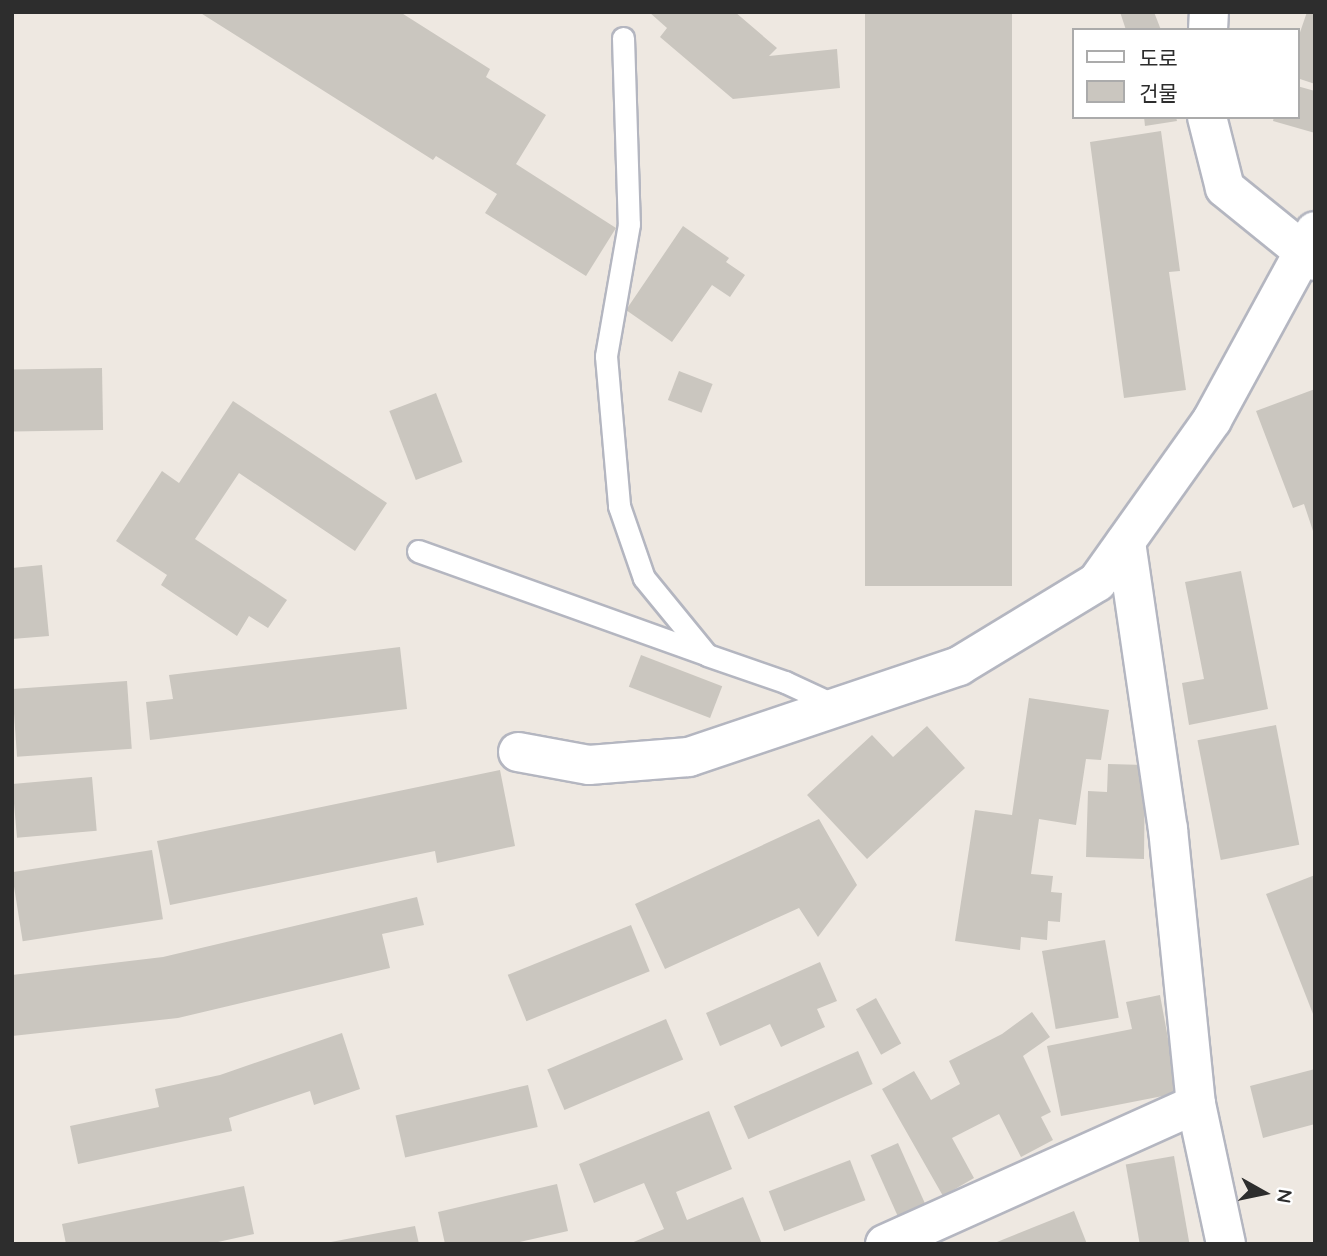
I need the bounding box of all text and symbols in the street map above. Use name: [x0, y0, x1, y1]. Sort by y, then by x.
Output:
legend: [1072, 28, 1299, 119]
text: 도로: [1139, 45, 1178, 71]
text: 건물: [1139, 80, 1178, 106]
north arrow: [1229, 1158, 1299, 1228]
text: N: [1272, 1188, 1298, 1205]

